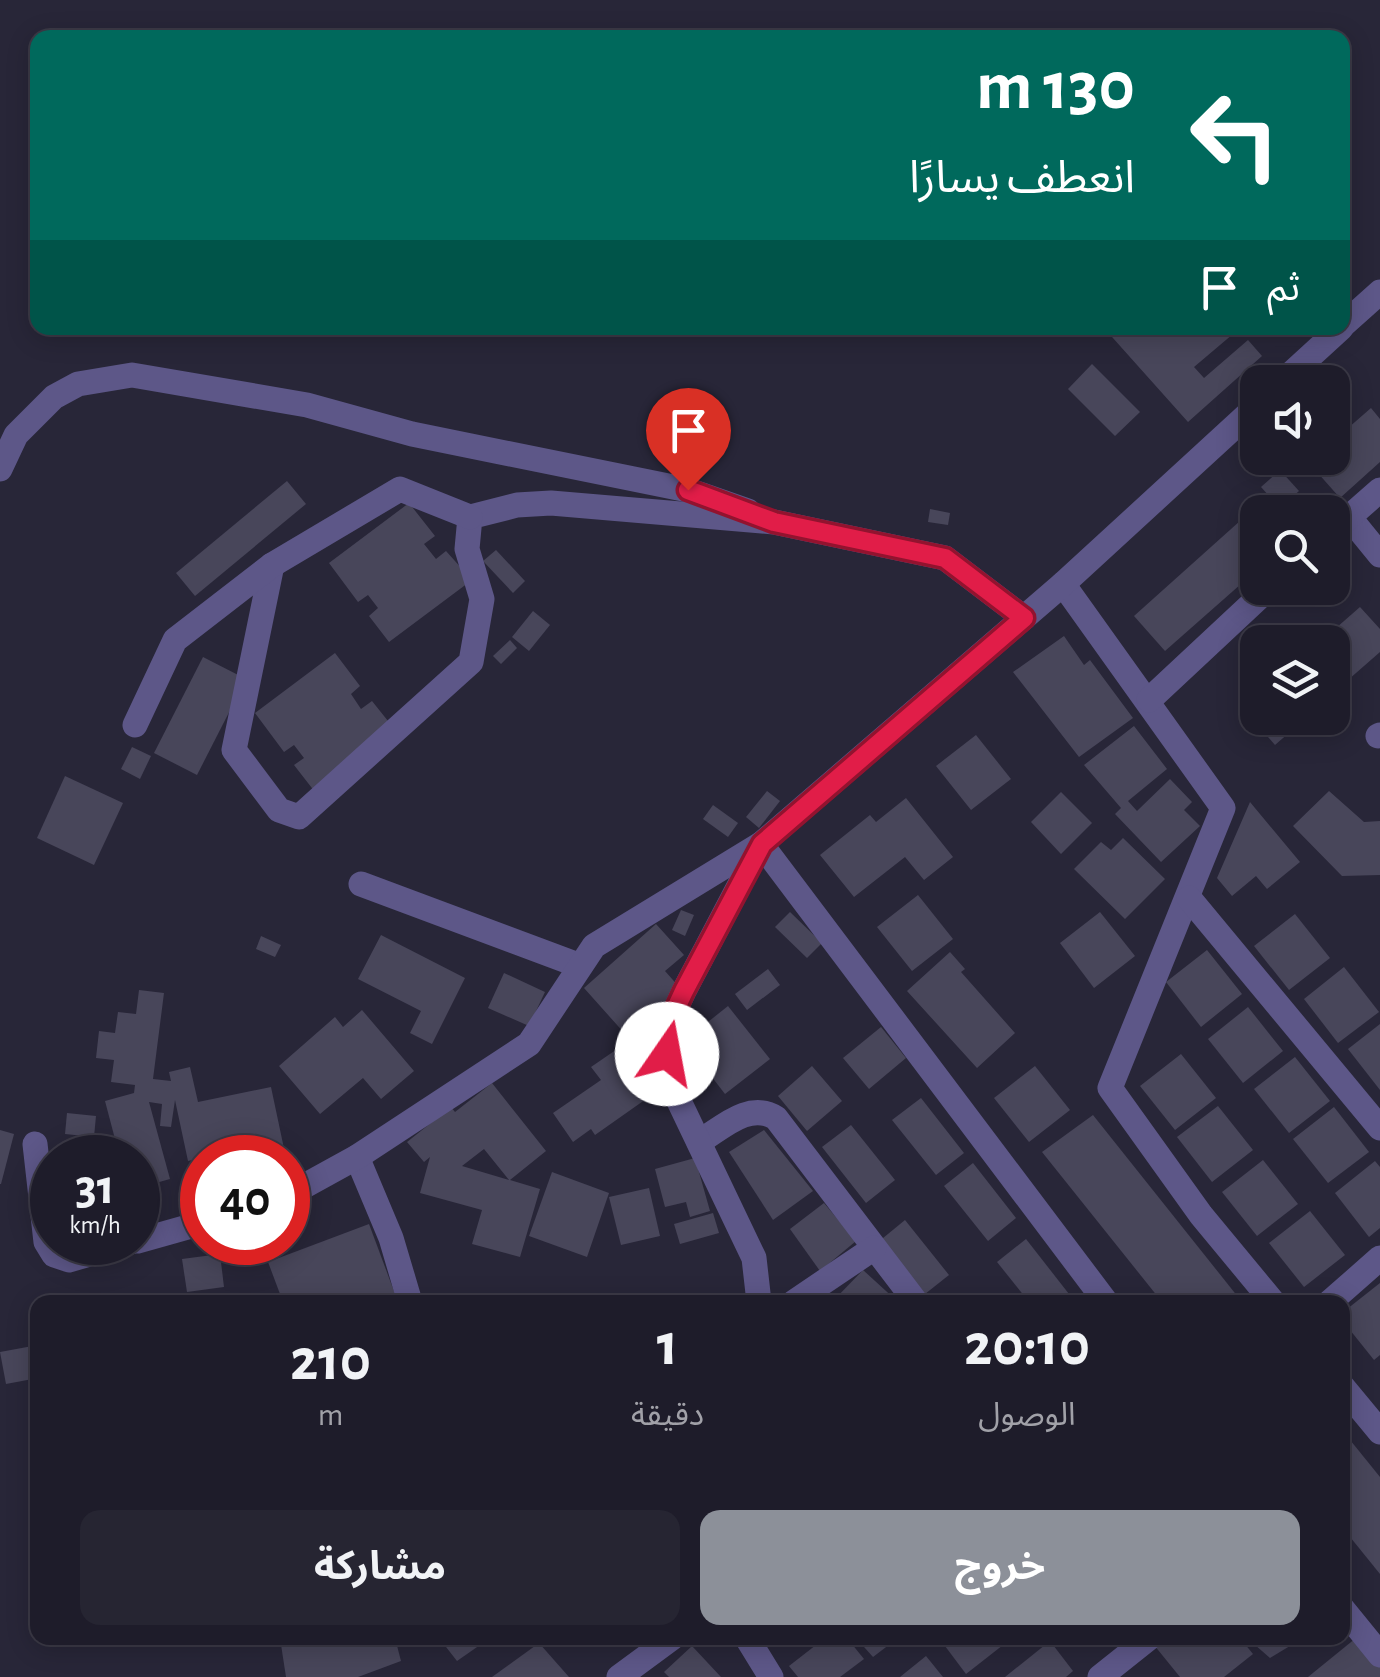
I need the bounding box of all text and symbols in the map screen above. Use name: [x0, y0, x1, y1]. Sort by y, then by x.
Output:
text: 130 m: [976, 52, 1135, 122]
icon: left: [1170, 70, 1300, 200]
text: انعطف يسارًا: [909, 156, 1135, 201]
icon: arrive: [1192, 260, 1247, 315]
text: ثم: [1267, 270, 1300, 308]
map controls: [1240, 365, 1350, 735]
button: sound: [1240, 365, 1350, 475]
pin: [646, 388, 731, 491]
icon: arrive: [661, 403, 716, 458]
button: search: [1240, 495, 1350, 605]
button: layers: [1240, 625, 1350, 735]
position arrow: [615, 1002, 719, 1106]
speed limit sign: 40: [180, 1135, 310, 1265]
text: 31: [75, 1163, 115, 1213]
text: km/h: [69, 1213, 121, 1238]
text: 1: [657, 1316, 678, 1376]
text: 20:10: [964, 1316, 1090, 1376]
text: 210: [290, 1331, 371, 1391]
text: m: [318, 1399, 343, 1431]
text: دقيقة: [631, 1399, 704, 1431]
text: الوصول: [978, 1399, 1076, 1431]
button: مشاركة: [80, 1510, 680, 1625]
button: خروج: [700, 1510, 1300, 1625]

